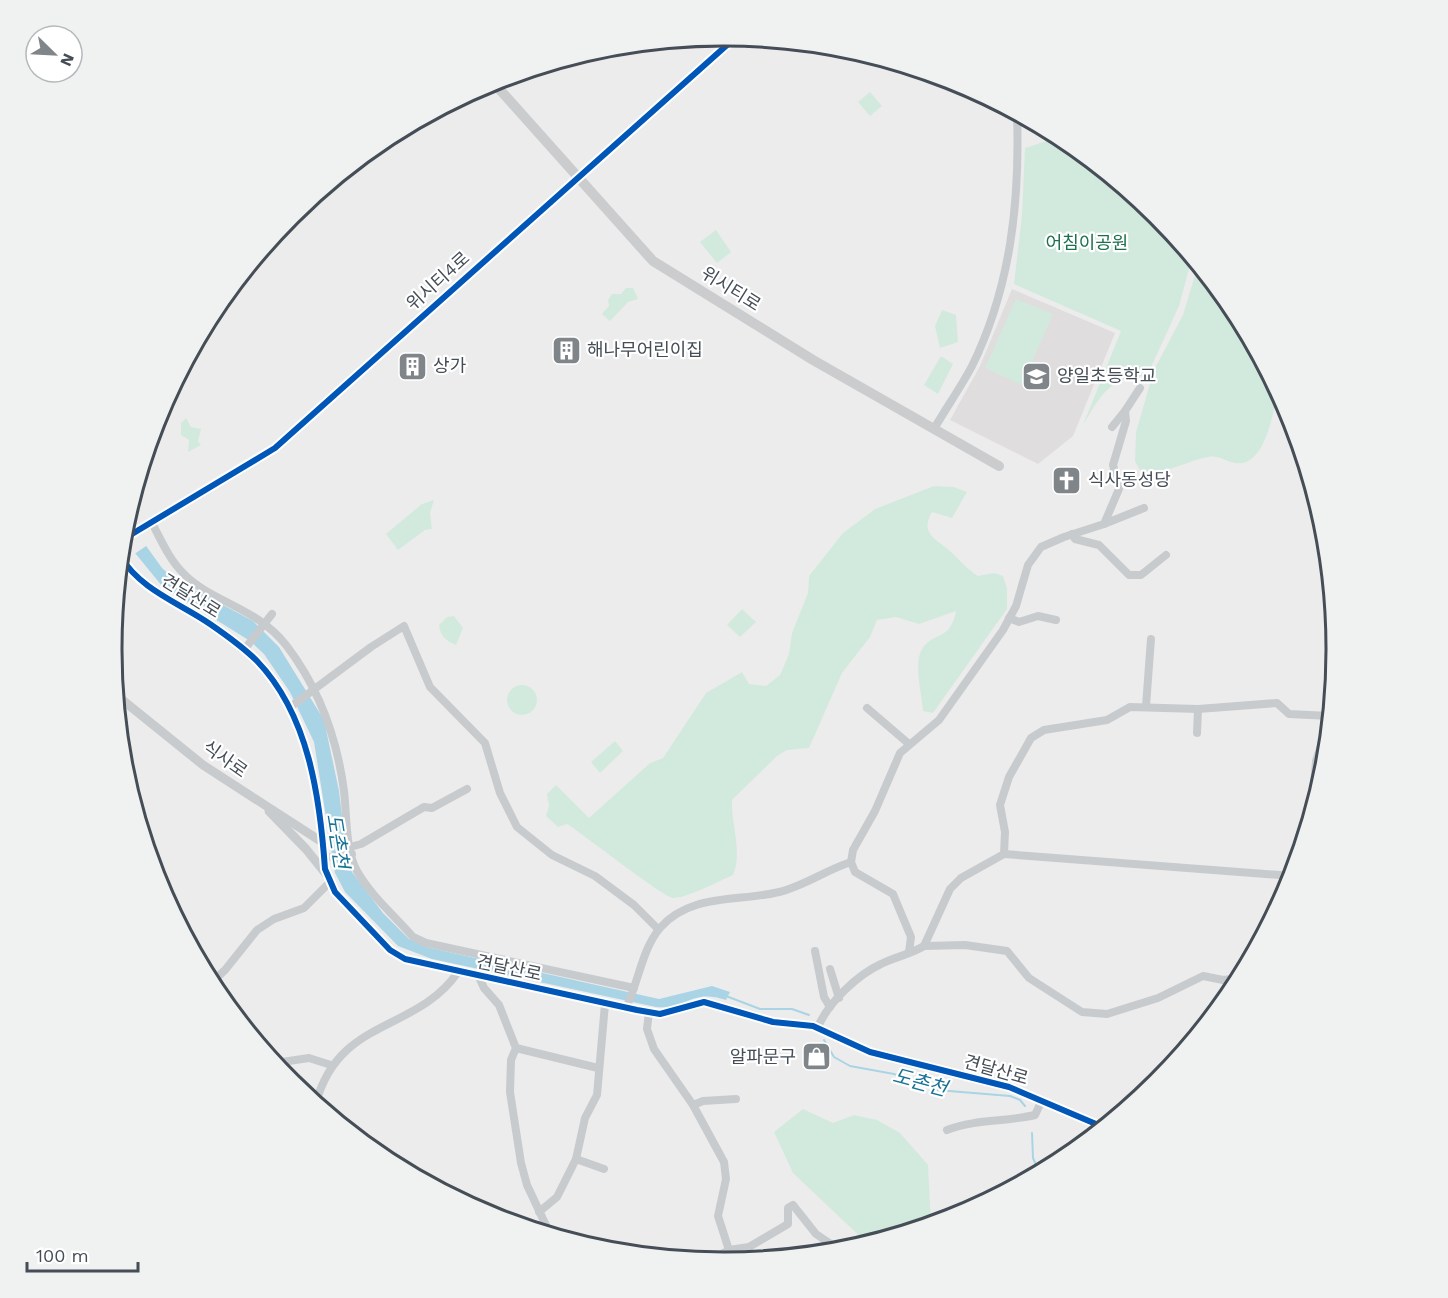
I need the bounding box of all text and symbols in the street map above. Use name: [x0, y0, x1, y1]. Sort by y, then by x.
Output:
north arrow: [24, 24, 84, 84]
text: N: [56, 51, 78, 69]
park label: 어침이공원: [1046, 232, 1128, 253]
street label: 위시티4로: [402, 247, 473, 314]
street label: 위시티로: [698, 262, 765, 315]
building icon: 해나무어린이집: [550, 334, 582, 366]
place label: 해나무어린이집: [587, 339, 703, 360]
building icon: 상가: [396, 350, 428, 382]
place label: 상가: [433, 355, 467, 376]
school or university icon: 양일초등학교: [1020, 360, 1052, 392]
place label: 양일초등학교: [1057, 365, 1156, 386]
church icon: 식사동성당: [1051, 464, 1083, 496]
place label: 식사동성당: [1088, 469, 1171, 490]
street label: 견달산로: [158, 569, 225, 622]
street label: 식사로: [199, 736, 252, 781]
water label: 도촌천: [322, 812, 355, 873]
street label: 견달산로: [475, 950, 544, 985]
shop icon: 알파문구: [801, 1041, 833, 1073]
place label: 알파문구: [730, 1046, 796, 1067]
street label: 견달산로: [961, 1050, 1031, 1089]
water label: 도촌천: [890, 1063, 952, 1101]
scale bar: [27, 1235, 138, 1273]
text: 100 m: [36, 1245, 89, 1266]

